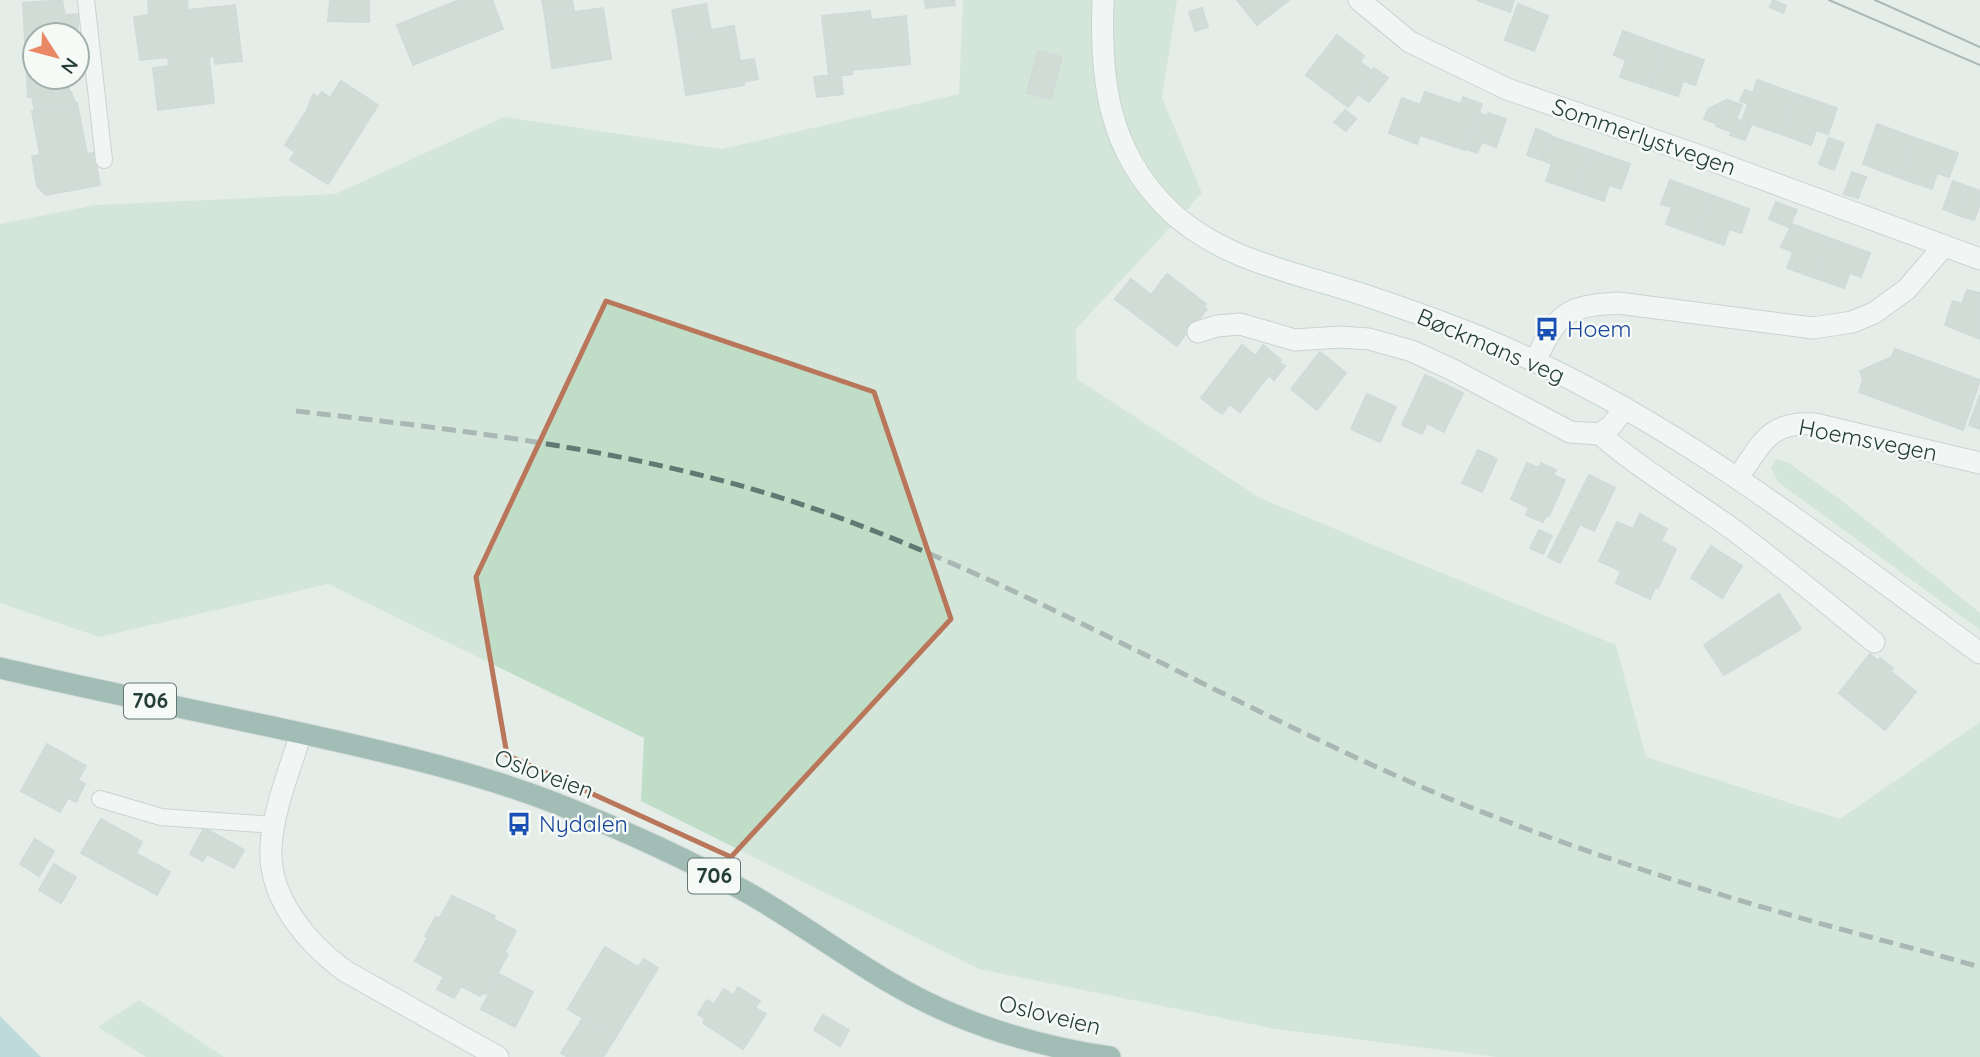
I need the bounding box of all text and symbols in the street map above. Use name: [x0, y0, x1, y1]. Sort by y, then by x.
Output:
north arrow: [21, 21, 91, 91]
text: N: [56, 53, 84, 79]
street label: Sommerlystvegen: [1549, 92, 1740, 182]
street label: Bøckmans veg: [1413, 301, 1569, 390]
place label: Hoem: [1567, 314, 1631, 343]
bus stop icon: Hoem: [1533, 315, 1561, 343]
street label: Hoemsvegen: [1796, 412, 1940, 467]
road number: 706: [124, 684, 176, 718]
street label: Osloveien: [491, 742, 598, 805]
place label: Nydalen: [539, 809, 628, 838]
bus stop icon: Nydalen: [505, 810, 533, 838]
road number: 706: [688, 858, 740, 894]
street label: Osloveien: [996, 988, 1104, 1041]

